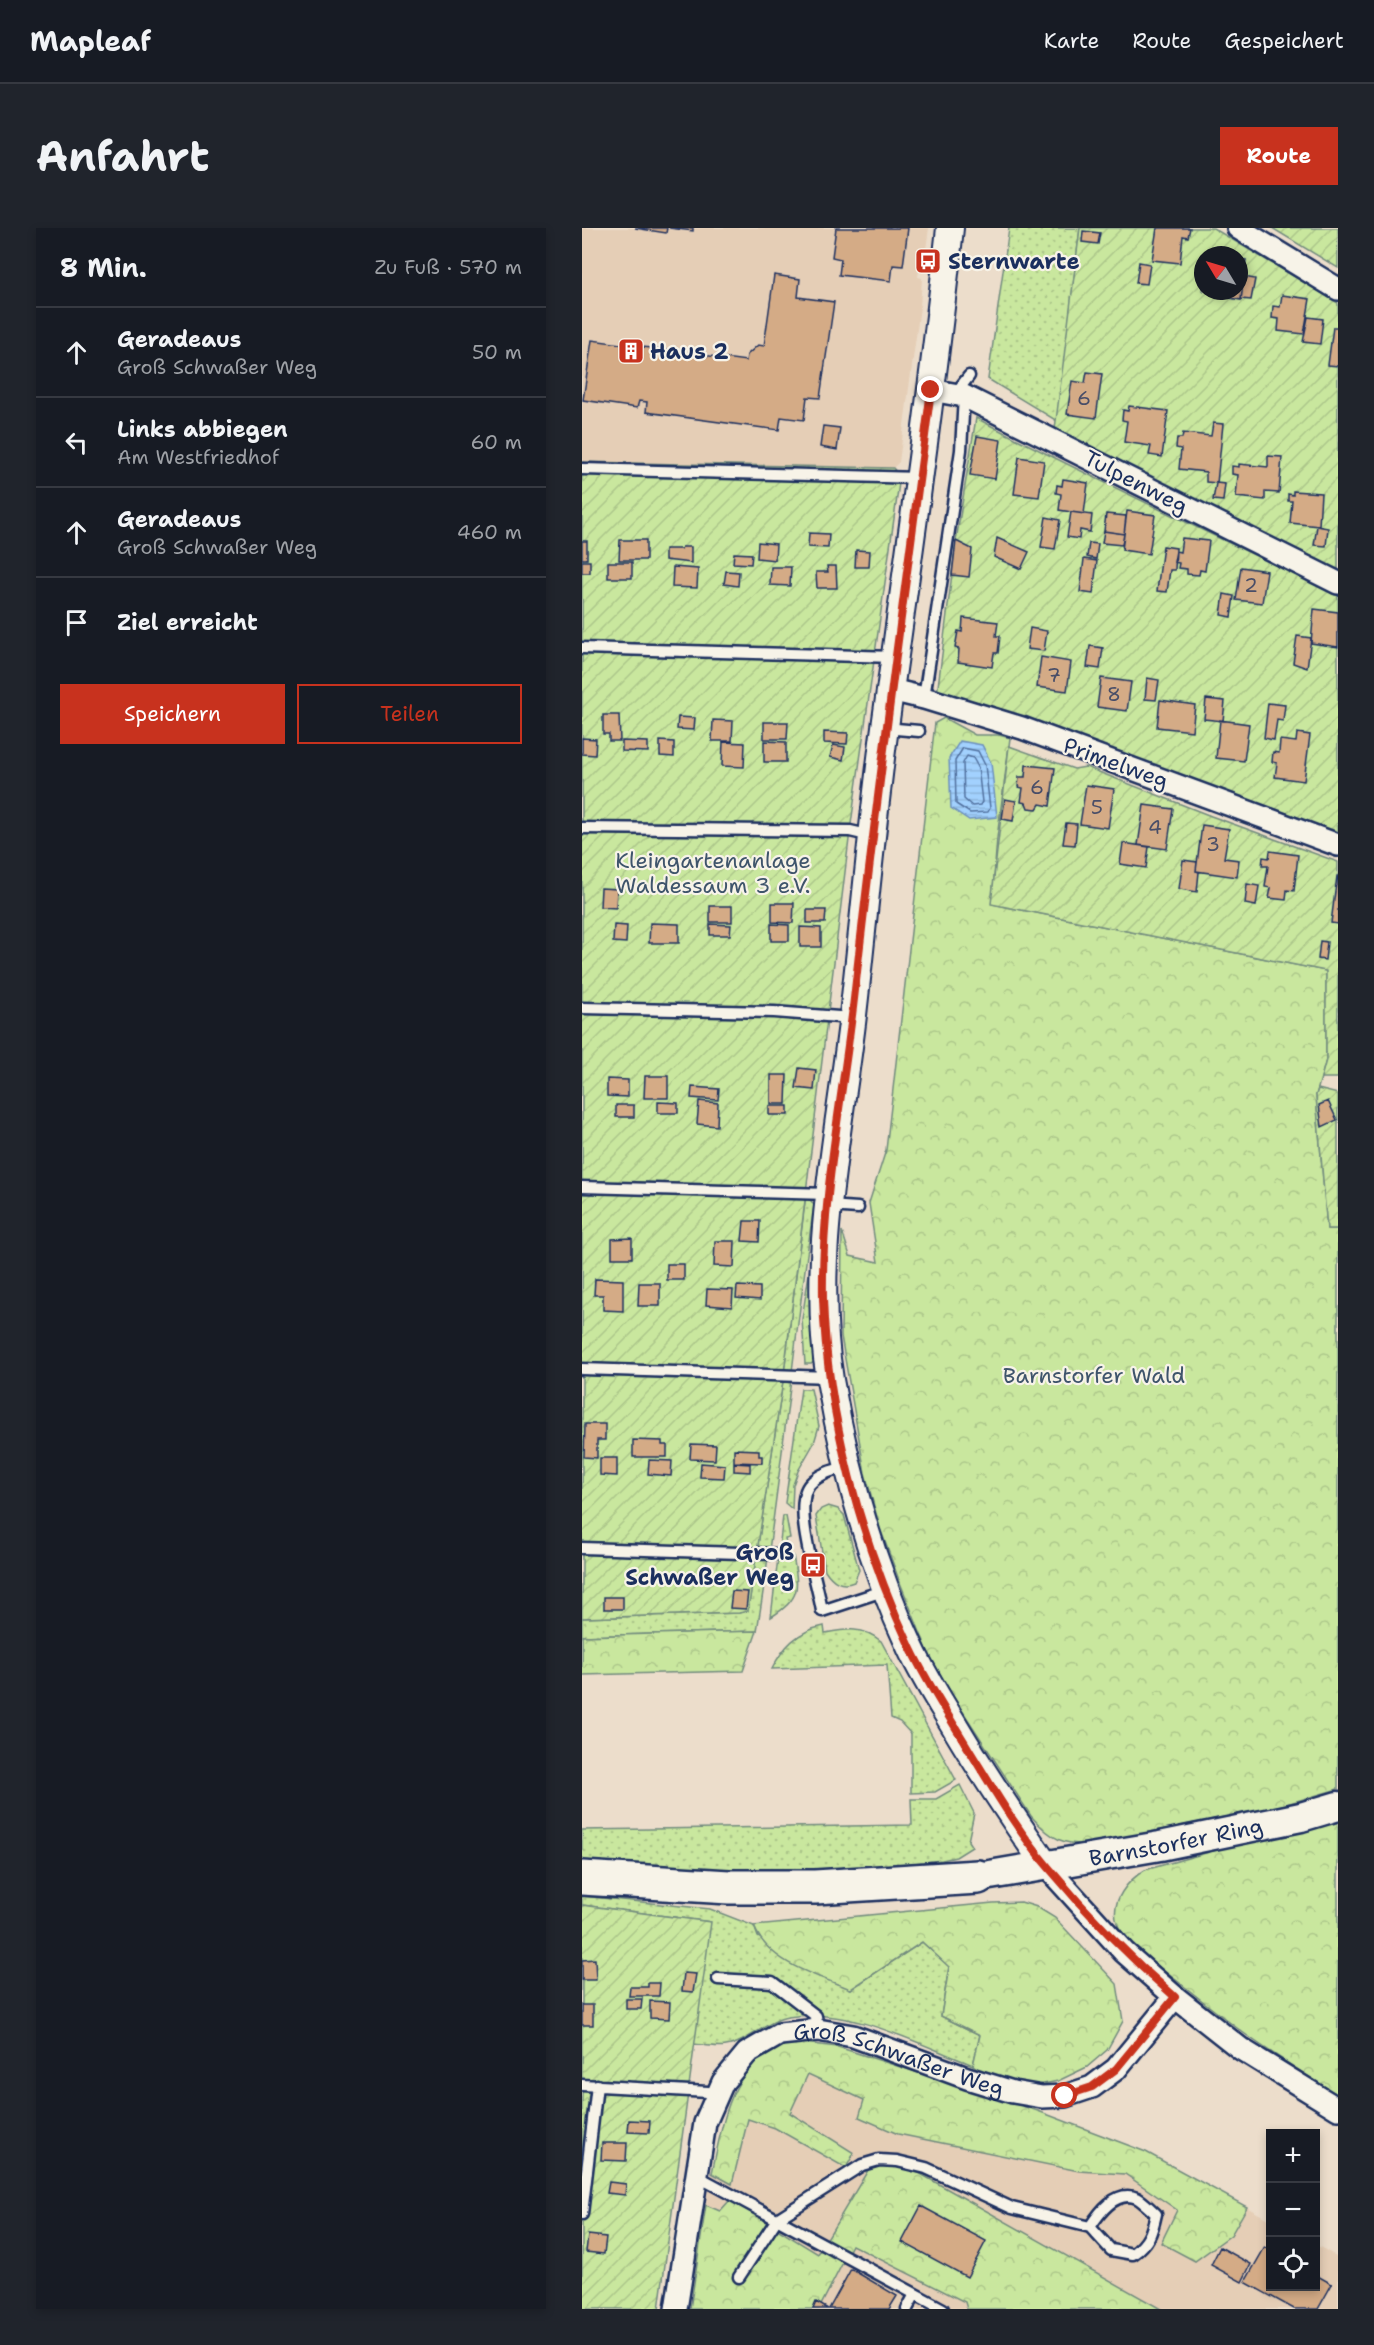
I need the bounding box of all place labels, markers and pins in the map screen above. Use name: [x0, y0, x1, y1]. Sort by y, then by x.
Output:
bus stop icon: Sternwarte: [913, 246, 943, 276]
place label: Sternwarte: [948, 247, 1080, 276]
building icon: Haus 2: [616, 336, 646, 366]
place label: Haus 2: [650, 337, 729, 366]
place label: Groß Schwaßer Weg: [625, 1538, 794, 1592]
bus stop icon: Groß Schwaßer Weg: [798, 1550, 828, 1580]

